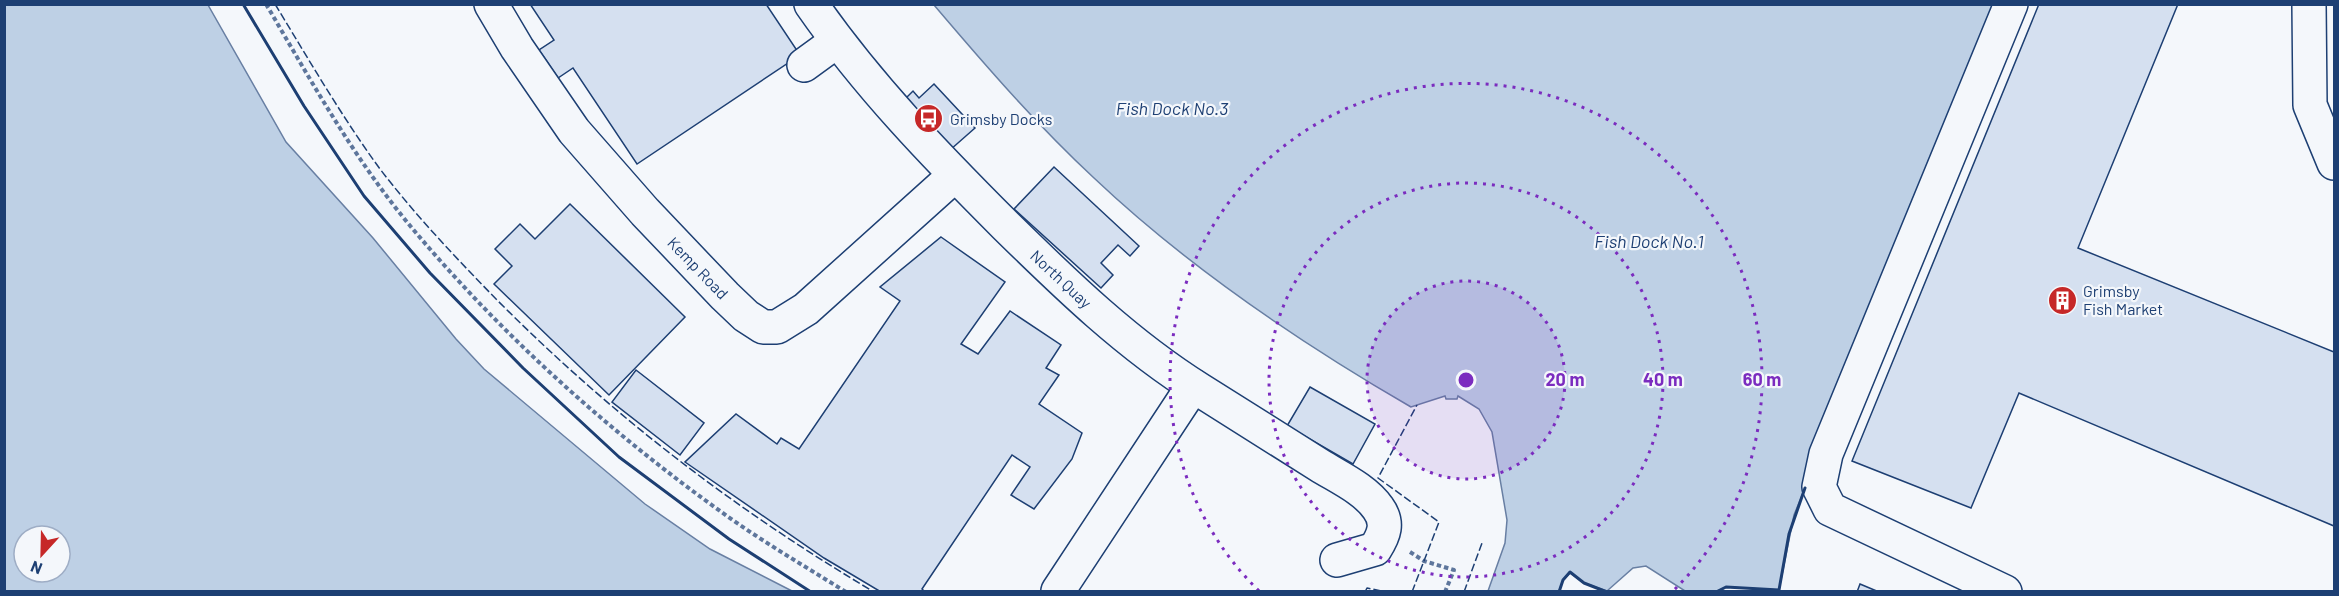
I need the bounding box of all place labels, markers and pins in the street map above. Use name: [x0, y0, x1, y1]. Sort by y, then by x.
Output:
bus stop icon: Grimsby Docks: [913, 103, 945, 135]
place label: Grimsby Docks: [950, 109, 1052, 128]
place label: Grimsby Fish Market: [2083, 281, 2163, 318]
building icon: Grimsby Fish Market: [2046, 284, 2078, 316]
centre of rings: [1456, 370, 1476, 390]

